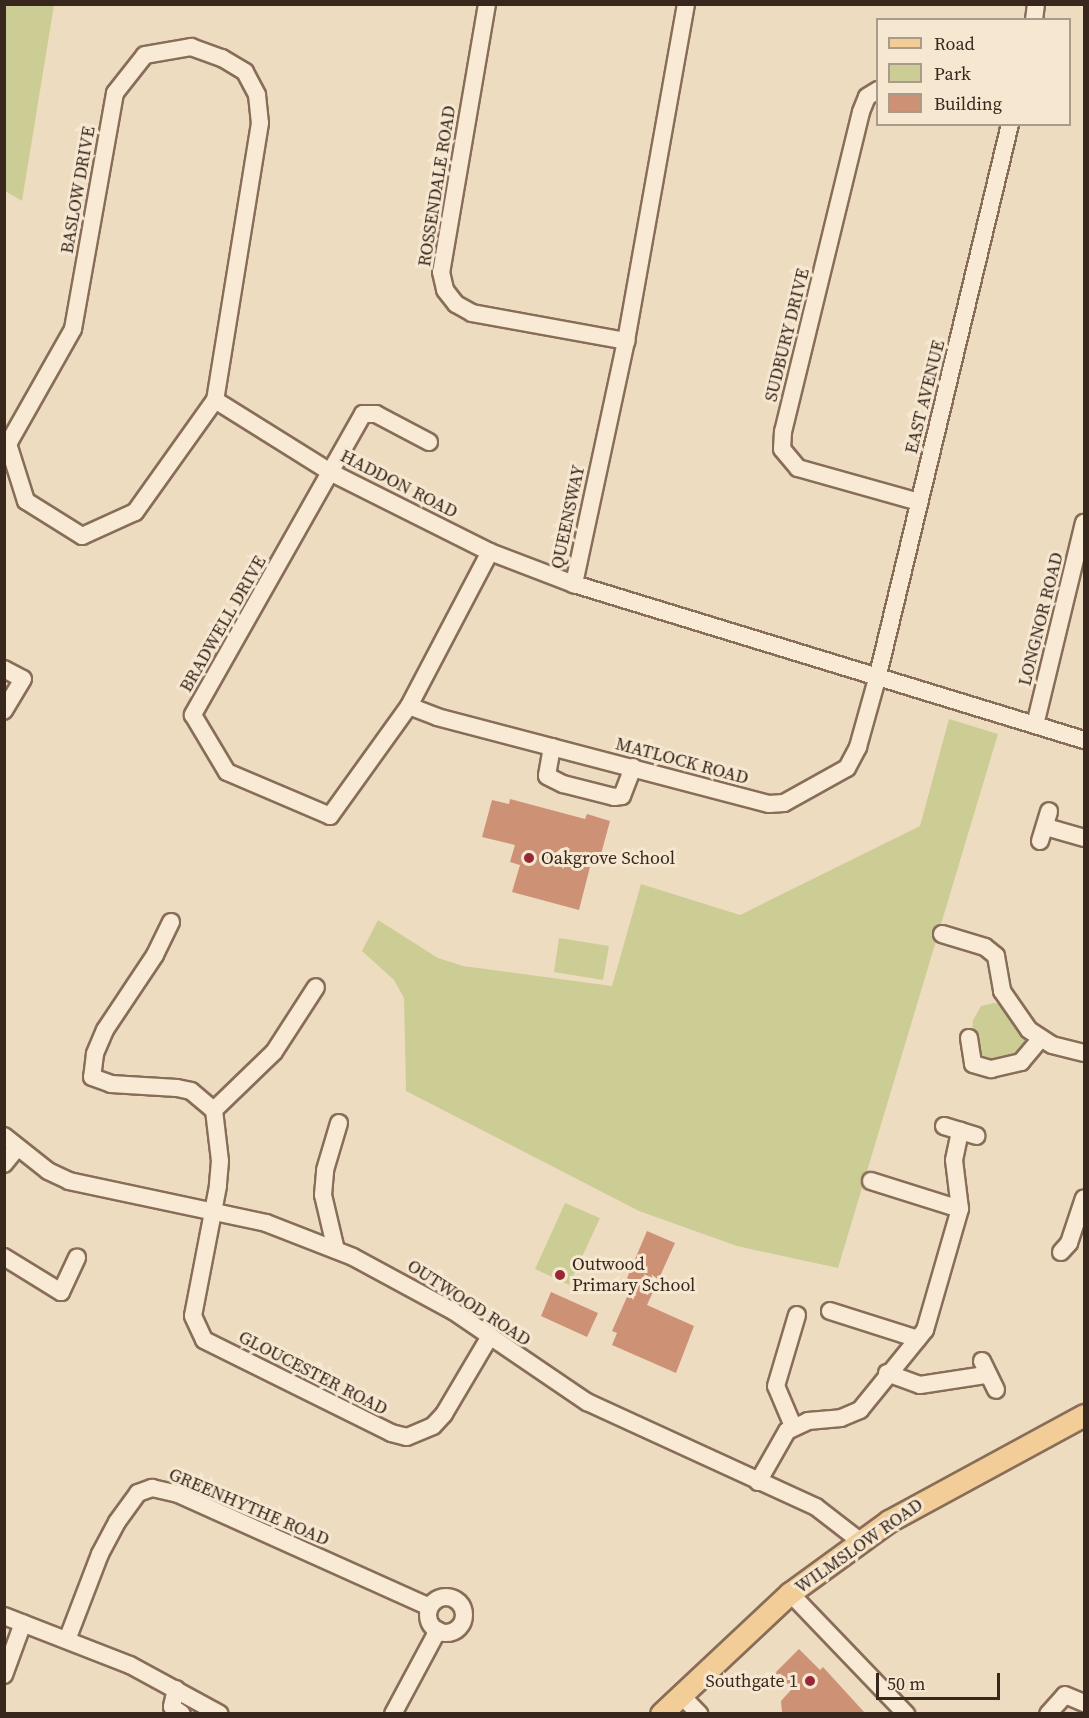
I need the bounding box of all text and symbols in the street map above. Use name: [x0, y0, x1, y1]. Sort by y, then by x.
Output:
legend: [876, 18, 1071, 126]
text: Road: [934, 31, 975, 56]
text: Park: [934, 61, 971, 86]
text: Building: [934, 91, 1002, 116]
street label: ROSSENDALE ROAD: [414, 104, 460, 268]
street label: BASLOW DRIVE: [56, 124, 100, 256]
street label: SUDBURY DRIVE: [760, 266, 814, 404]
street label: EAST AVENUE: [900, 338, 950, 456]
street label: HADDON ROAD: [337, 445, 461, 523]
street label: QUEENSWAY: [546, 463, 590, 571]
street label: LONGNOR ROAD: [1014, 550, 1068, 688]
street label: BRADWELL DRIVE: [175, 552, 271, 696]
street label: MATLOCK ROAD: [613, 733, 751, 789]
place label: Oakgrove School: [541, 847, 675, 869]
marker: Oakgrove School: [522, 851, 536, 865]
place label: Outwood Primary School: [572, 1254, 695, 1296]
street label: OUTWOOD ROAD: [403, 1255, 535, 1351]
marker: Outwood Primary School: [553, 1268, 567, 1282]
street label: GLOUCESTER ROAD: [235, 1326, 391, 1420]
street label: GREENHYTHE ROAD: [166, 1463, 332, 1551]
street label: WILMSLOW ROAD: [791, 1494, 927, 1598]
scale bar: [879, 1661, 1004, 1699]
place label: Southgate 1: [706, 1670, 798, 1692]
text: 50 m: [887, 1671, 925, 1696]
marker: Southgate 1: [803, 1674, 817, 1688]

